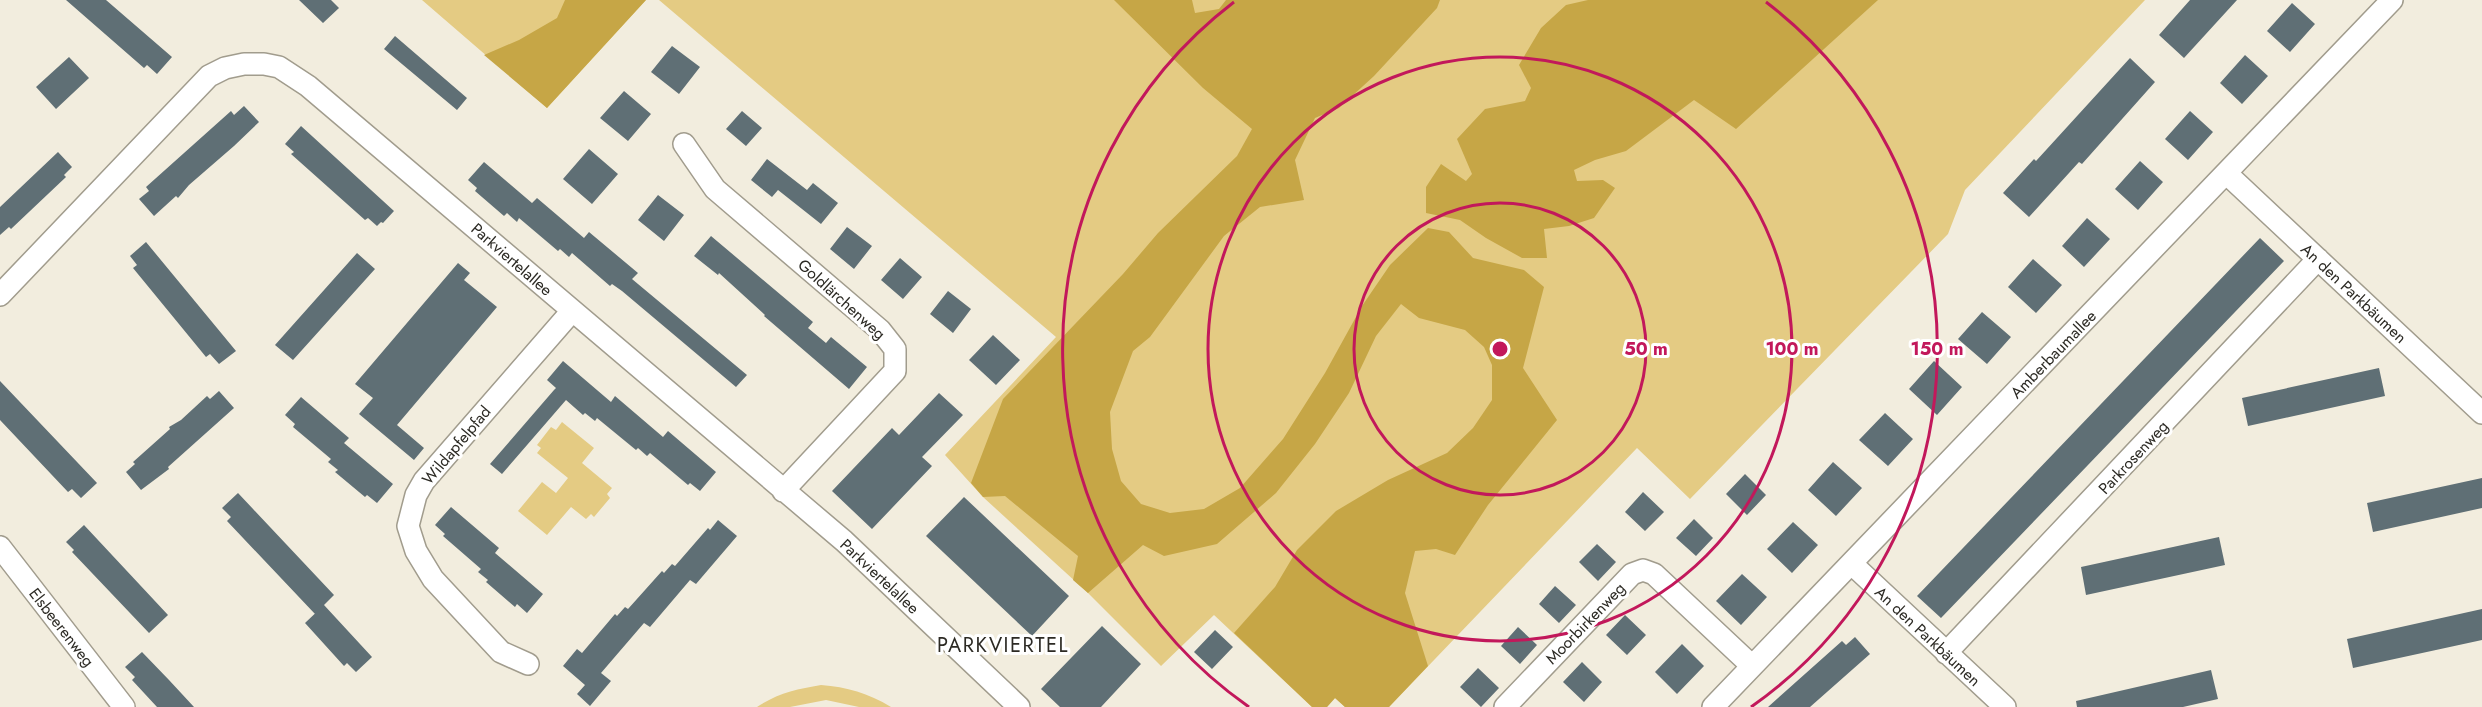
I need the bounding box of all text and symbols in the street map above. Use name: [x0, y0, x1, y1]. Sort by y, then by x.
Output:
street label: Parkviertelallee: [466, 218, 557, 301]
street label: An den Parkbäumen: [2296, 238, 2412, 349]
street label: Goldlärchenweg: [793, 254, 891, 345]
street label: Amberbaumallee: [2005, 305, 2102, 404]
text: 50 m: [1624, 336, 1668, 362]
text: 100 m: [1765, 336, 1819, 362]
text: 150 m: [1911, 336, 1963, 362]
centre of rings: [1490, 339, 1510, 359]
street label: Wildapfelpfad: [417, 401, 496, 490]
street label: Parkrosenweg: [2093, 415, 2174, 499]
street label: Parkviertelallee: [835, 534, 924, 619]
street label: Moorbirkenweg: [1540, 577, 1630, 669]
street label: An den Parkbäumen: [1870, 581, 1986, 692]
street label: Elsbeerenweg: [24, 583, 100, 672]
district label: PARKVIERTEL: [937, 631, 1069, 660]

